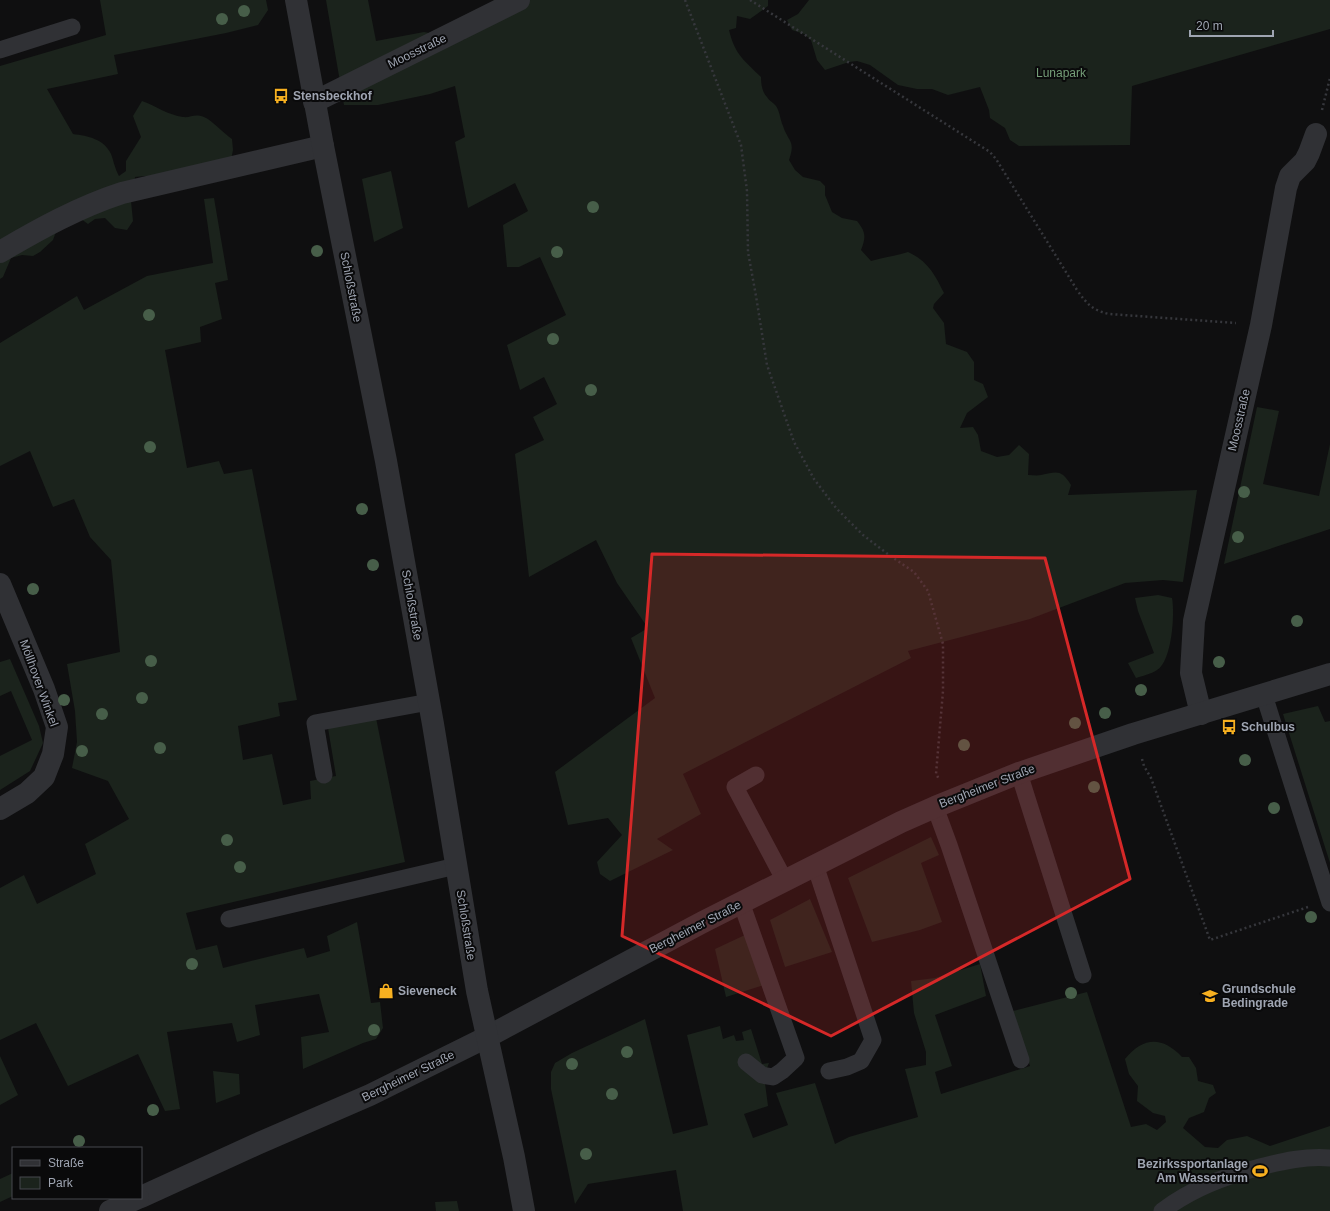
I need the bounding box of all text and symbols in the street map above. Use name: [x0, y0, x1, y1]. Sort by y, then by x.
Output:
scale bar: [1190, 12, 1273, 38]
text: 20 m: [1196, 19, 1223, 33]
street label: Moosstraße: [385, 31, 449, 71]
park label: Lunapark: [1036, 66, 1087, 80]
bus stop icon: Stensbeckhof: [272, 87, 290, 105]
place label: Stensbeckhof: [293, 89, 373, 103]
street label: Schloßstraße: [337, 251, 365, 324]
street label: Moosstraße: [1225, 387, 1253, 452]
street label: Schloßstraße: [399, 569, 425, 642]
street label: Möllhover Winkel: [17, 638, 61, 728]
bus stop icon: Schulbus: [1220, 718, 1238, 736]
place label: Schulbus: [1241, 720, 1295, 734]
street label: Bergheimer Straße: [937, 761, 1037, 811]
street label: Schloßstraße: [454, 889, 479, 962]
street label: Bergheimer Straße: [647, 898, 744, 956]
shop icon: Sieveneck: [377, 982, 395, 1000]
place label: Grundschule Bedingrade: [1222, 982, 1296, 1010]
place label: Sieveneck: [398, 984, 457, 998]
school or university icon: Grundschule Bedingrade: [1201, 987, 1219, 1005]
street label: Bergheimer Straße: [359, 1047, 457, 1105]
legend: [12, 1147, 142, 1199]
text: Straße: [48, 1156, 84, 1170]
place label: Bezirkssportanlage Am Wasserturm: [1137, 1157, 1248, 1185]
sports icon: Bezirkssportanlage Am Wasserturm: [1251, 1162, 1269, 1180]
text: Park: [48, 1176, 74, 1190]

